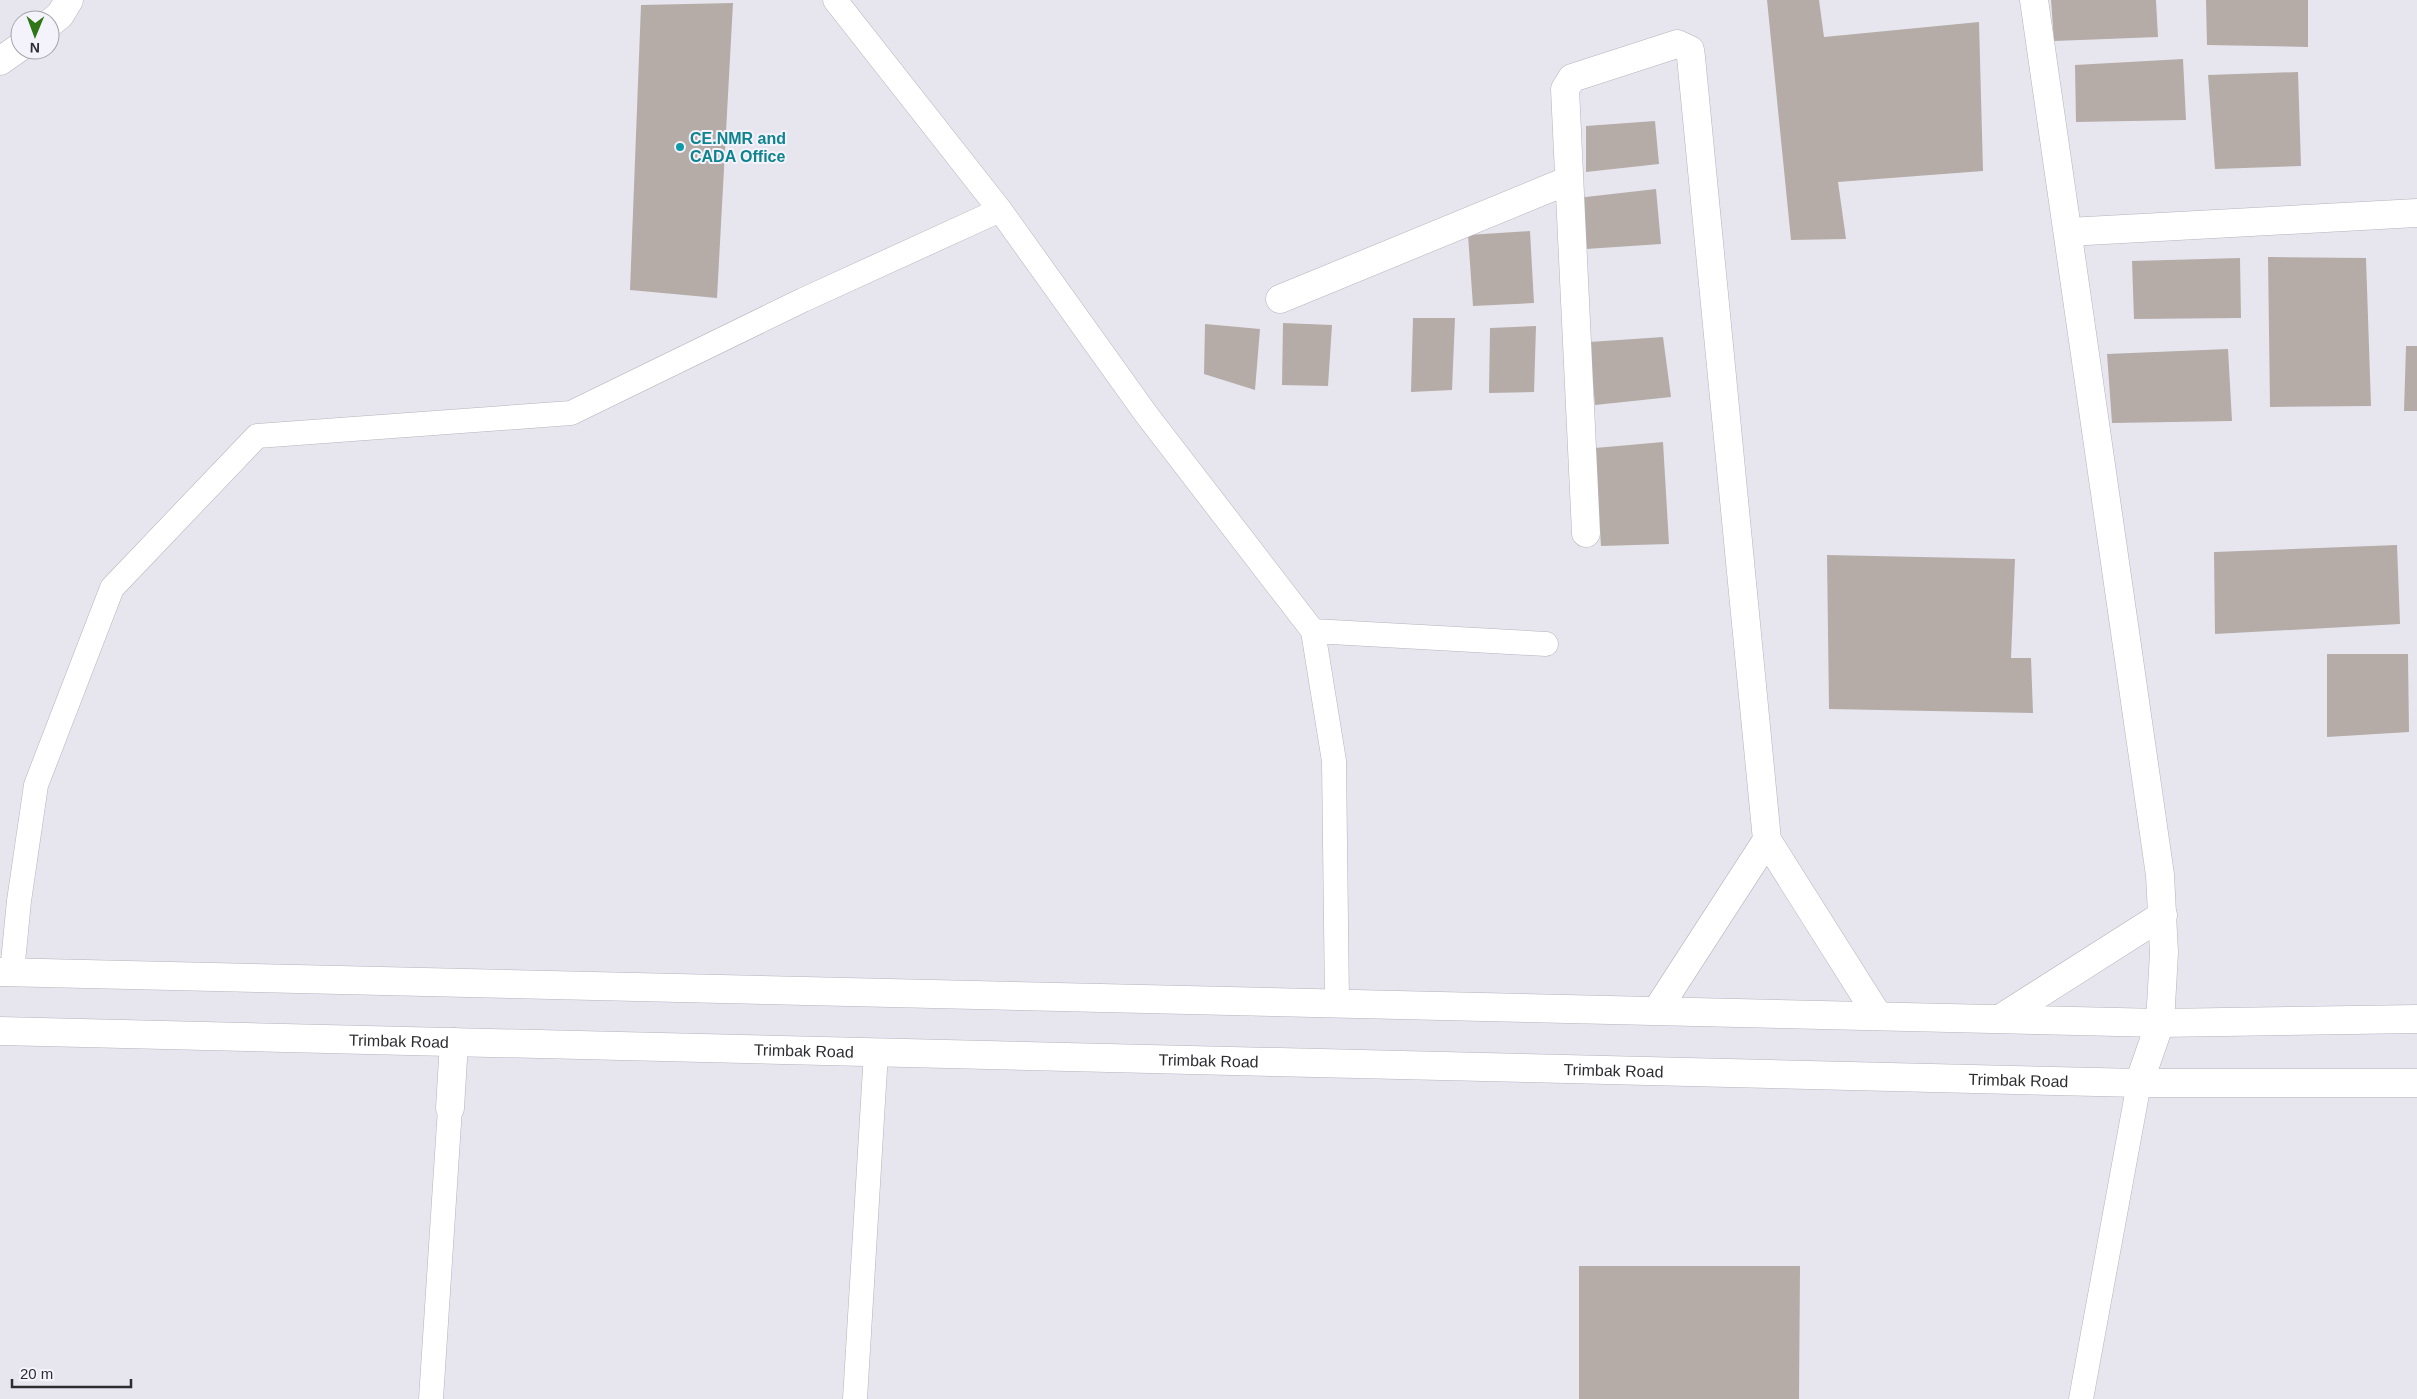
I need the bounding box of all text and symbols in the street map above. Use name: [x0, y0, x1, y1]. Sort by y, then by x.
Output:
north arrow: [10, 10, 60, 60]
text: N: [30, 40, 40, 56]
place label: CE.NMR and CADA Office: [690, 130, 786, 165]
marker: CE.NMR and CADA Office: [674, 141, 686, 153]
street label: Trimbak Road: [349, 1031, 449, 1051]
street label: Trimbak Road: [754, 1041, 854, 1061]
street label: Trimbak Road: [1158, 1051, 1259, 1071]
street label: Trimbak Road: [1563, 1061, 1664, 1080]
street label: Trimbak Road: [1968, 1071, 2069, 1090]
scale bar: [12, 1356, 131, 1388]
text: 20 m: [20, 1365, 53, 1382]

